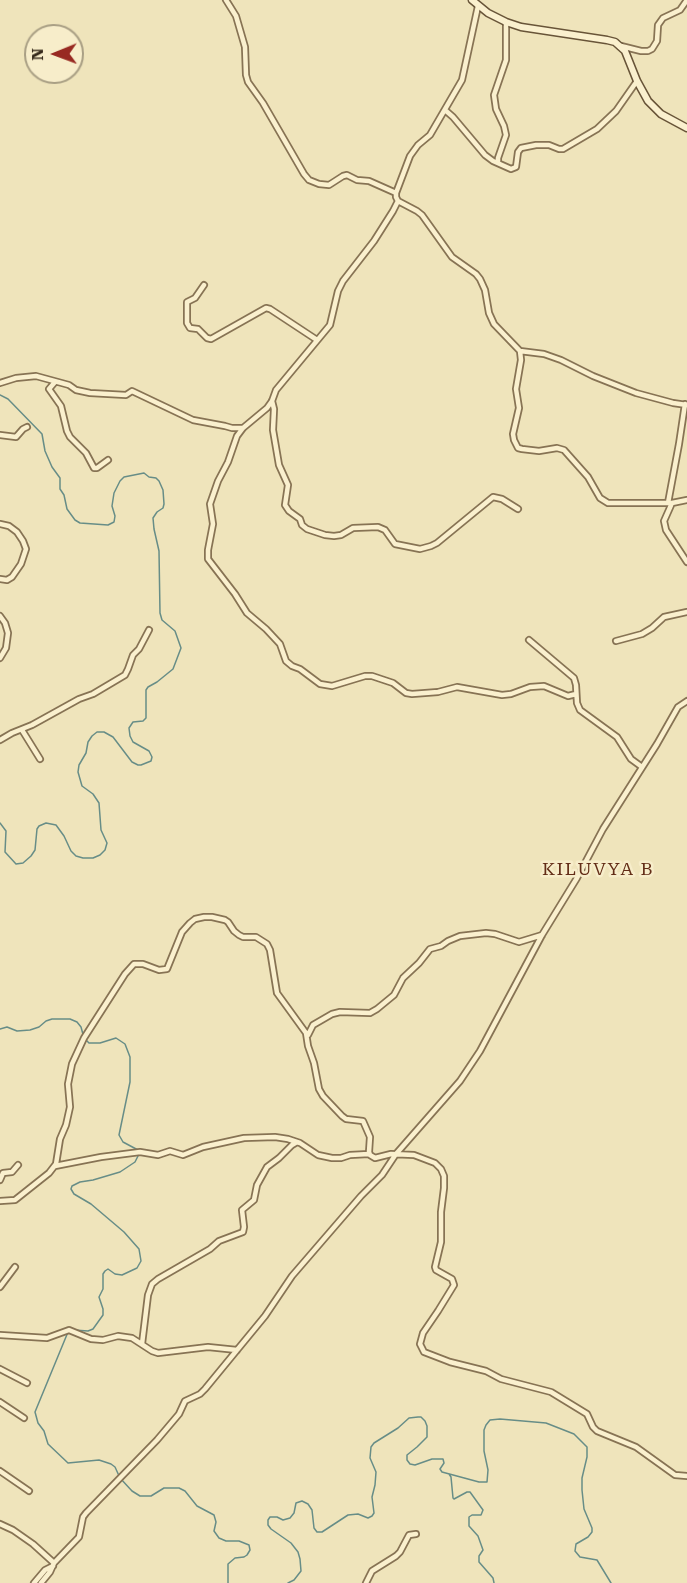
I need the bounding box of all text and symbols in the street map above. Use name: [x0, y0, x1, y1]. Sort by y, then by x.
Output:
north arrow: [24, 24, 84, 84]
text: N: [28, 48, 47, 61]
district label: KILUVYA B: [542, 859, 654, 881]

